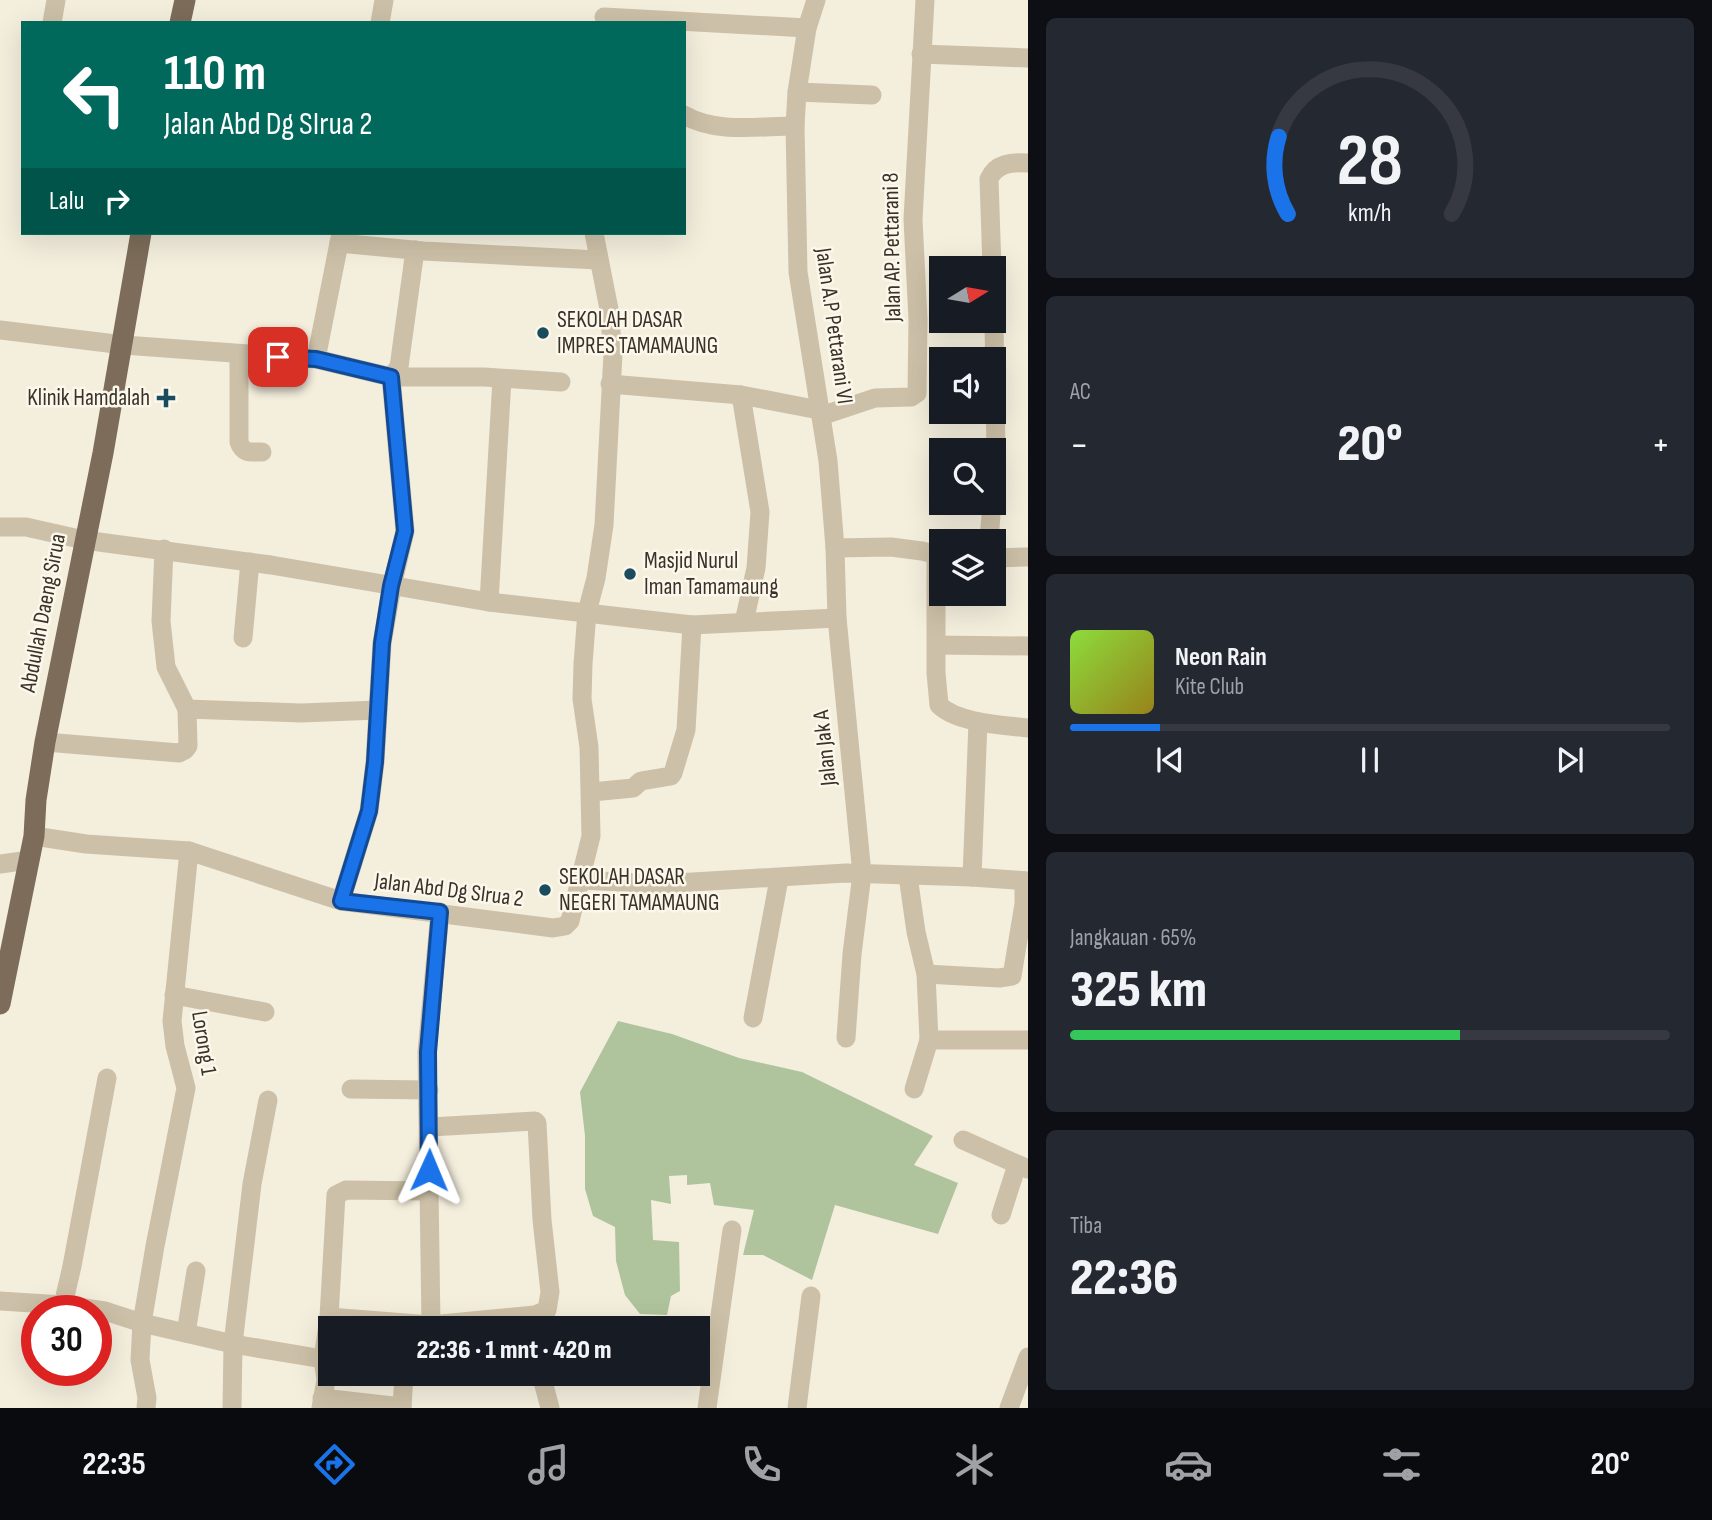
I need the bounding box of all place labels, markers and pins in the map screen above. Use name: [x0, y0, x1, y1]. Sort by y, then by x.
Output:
place label: SEKOLAH DASAR IMPRES TAMAMAUNG: [557, 306, 718, 360]
marker: SEKOLAH DASAR IMPRES TAMAMAUNG: [535, 325, 551, 341]
pin: [248, 327, 308, 387]
place label: Klinik Hamdalah: [27, 384, 150, 412]
marker: Klinik Hamdalah: [156, 388, 176, 408]
place label: Masjid Nurul Iman Tamamaung: [644, 547, 778, 601]
marker: Masjid Nurul Iman Tamamaung: [622, 566, 638, 582]
place label: SEKOLAH DASAR NEGERI TAMAMAUNG: [559, 863, 720, 917]
marker: SEKOLAH DASAR NEGERI TAMAMAUNG: [537, 882, 553, 898]

